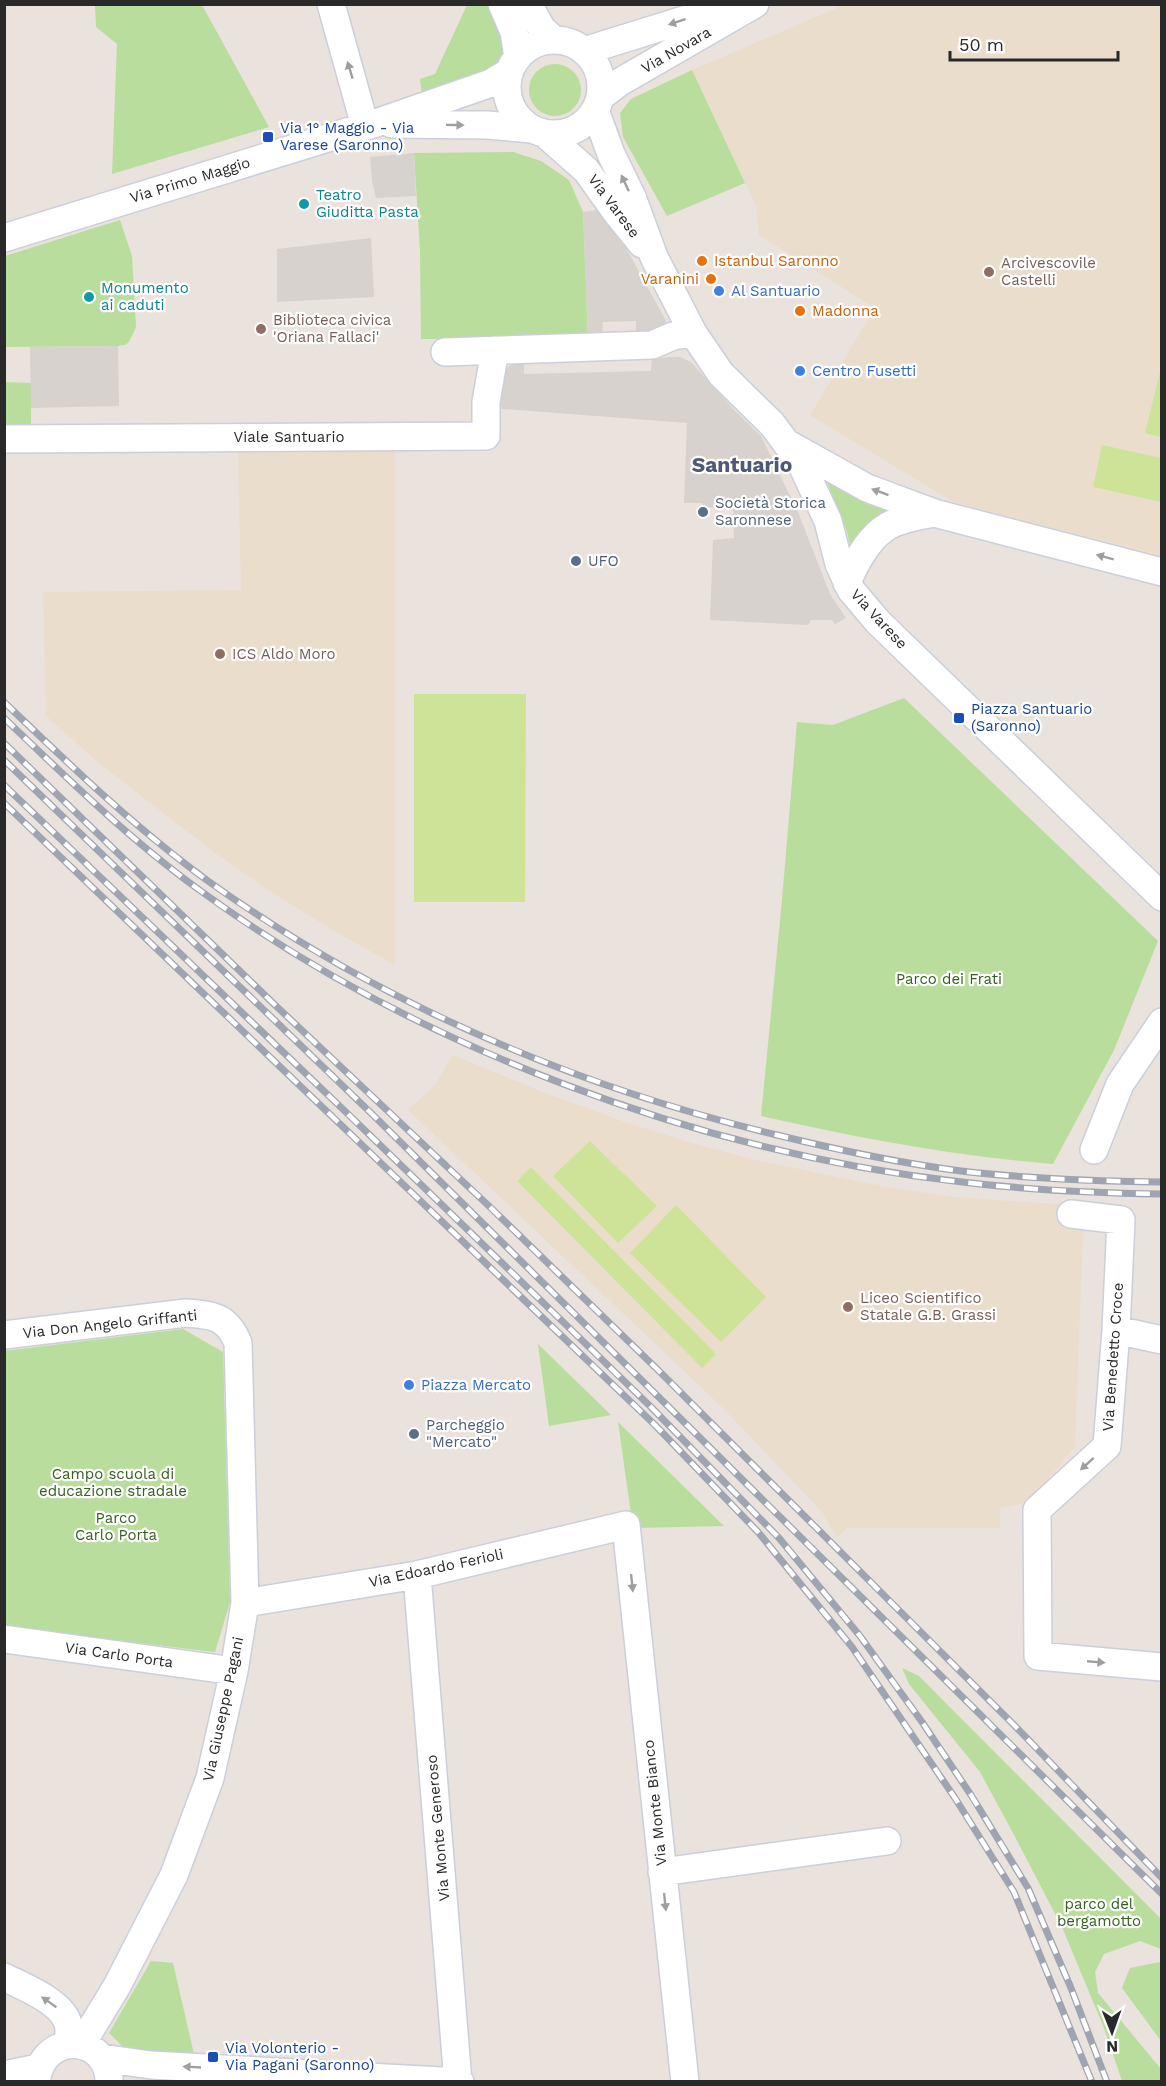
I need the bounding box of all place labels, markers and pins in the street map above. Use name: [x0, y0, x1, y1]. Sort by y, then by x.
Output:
place label: Via 1° Maggio - Via Varese (Saronno): [280, 119, 415, 154]
marker: Via 1° Maggio - Via Varese (Saronno): [261, 130, 275, 144]
place label: Teatro Giuditta Pasta: [316, 186, 419, 221]
marker: Teatro Giuditta Pasta: [297, 197, 311, 211]
place label: Istanbul Saronno: [714, 252, 839, 270]
marker: Istanbul Saronno: [695, 254, 709, 268]
place label: Arcivescovile Castelli: [1001, 254, 1096, 289]
marker: Arcivescovile Castelli: [982, 265, 996, 279]
place label: Varanini: [641, 270, 699, 288]
marker: Varanini: [704, 272, 718, 286]
place label: Monumento ai caduti: [101, 279, 189, 314]
place label: Al Santuario: [731, 282, 820, 300]
marker: Al Santuario: [712, 284, 726, 298]
marker: Monumento ai caduti: [82, 290, 96, 304]
place label: Madonna: [812, 302, 879, 320]
marker: Madonna: [793, 304, 807, 318]
place label: Biblioteca civica 'Oriana Fallaci': [273, 311, 392, 346]
marker: Biblioteca civica 'Oriana Fallaci': [254, 322, 268, 336]
place label: Centro Fusetti: [812, 362, 916, 380]
marker: Centro Fusetti: [793, 364, 807, 378]
place label: Società Storica Saronnese: [715, 494, 826, 529]
marker: Società Storica Saronnese: [696, 505, 710, 519]
place label: UFO: [588, 552, 619, 570]
marker: UFO: [569, 554, 583, 568]
place label: ICS Aldo Moro: [232, 645, 335, 663]
marker: ICS Aldo Moro: [213, 647, 227, 661]
place label: Piazza Santuario (Saronno): [971, 700, 1092, 735]
marker: Piazza Santuario (Saronno): [952, 711, 966, 725]
place label: Liceo Scientifico Statale G.B. Grassi: [860, 1289, 996, 1324]
marker: Liceo Scientifico Statale G.B. Grassi: [841, 1300, 855, 1314]
place label: Piazza Mercato: [421, 1376, 531, 1394]
marker: Piazza Mercato: [402, 1378, 416, 1392]
place label: Parcheggio "Mercato": [426, 1416, 505, 1451]
marker: Parcheggio "Mercato": [407, 1427, 421, 1441]
place label: Via Volonterio - Via Pagani (Saronno): [225, 2039, 374, 2074]
marker: Via Volonterio - Via Pagani (Saronno): [206, 2050, 220, 2064]

